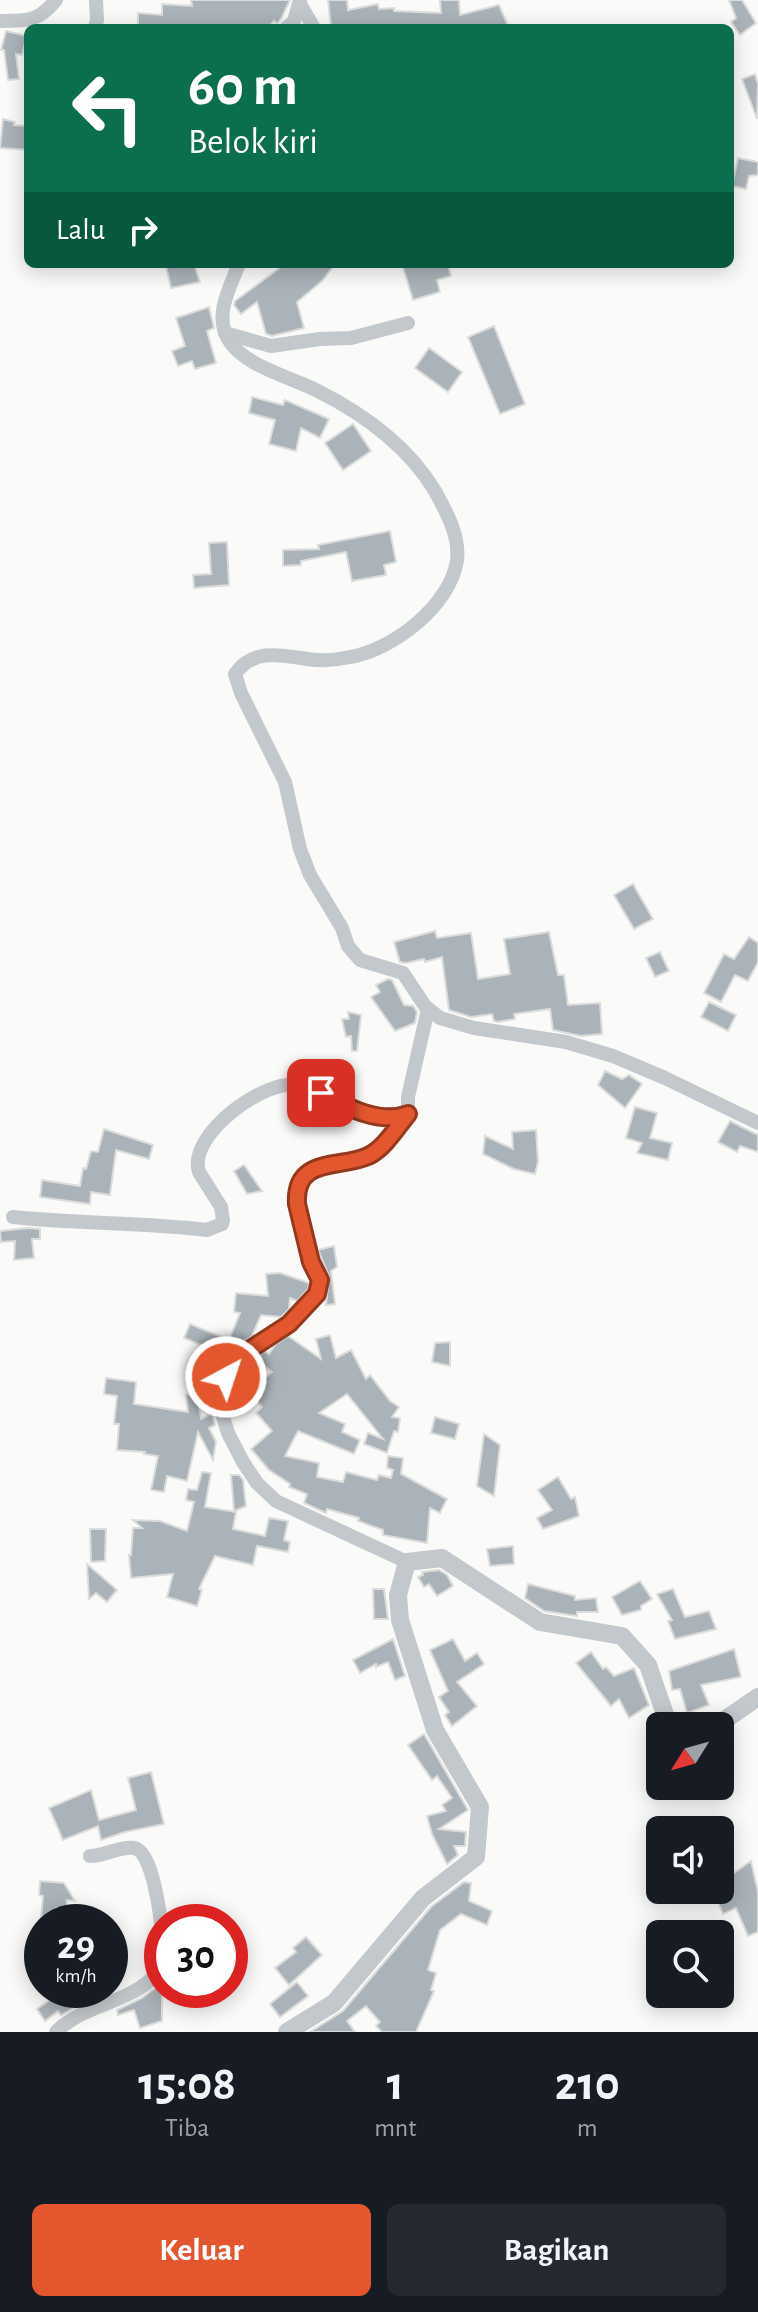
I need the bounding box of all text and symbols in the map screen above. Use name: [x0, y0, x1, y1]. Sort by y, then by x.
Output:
icon: left: [56, 56, 160, 160]
text: 60 m: [188, 59, 298, 115]
text: Belok kiri: [188, 124, 318, 160]
icon: right: [121, 208, 165, 252]
text: Lalu: [56, 215, 105, 245]
pin: [287, 1059, 355, 1127]
icon: arrive: [299, 1071, 343, 1115]
position arrow: [184, 1335, 268, 1419]
north arrow: [646, 1712, 734, 1800]
map controls: [646, 1712, 734, 2008]
button: sound: [646, 1816, 734, 1904]
speed limit sign: 30: [144, 1904, 248, 2008]
button: search: [646, 1920, 734, 2008]
text: 29: [57, 1926, 95, 1966]
text: km/h: [55, 1966, 97, 1986]
text: 15:08: [138, 2061, 236, 2109]
text: 1: [387, 2061, 404, 2109]
text: 210: [555, 2061, 620, 2109]
text: Tiba: [165, 2115, 209, 2141]
text: mnt: [374, 2115, 417, 2141]
text: m: [577, 2115, 598, 2141]
button: Keluar: [32, 2204, 371, 2296]
button: Bagikan: [387, 2204, 726, 2296]

